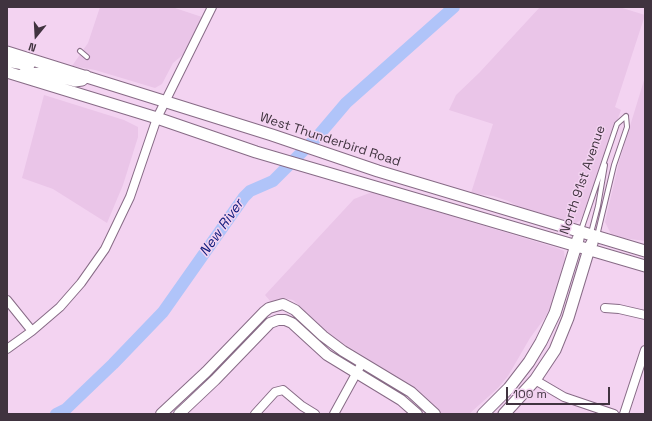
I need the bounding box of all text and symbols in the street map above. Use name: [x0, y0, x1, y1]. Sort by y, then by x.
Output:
north arrow: [16, 16, 56, 56]
text: N: [27, 40, 38, 55]
street label: West Thunderbird Road: [258, 110, 402, 170]
street label: North 91st Avenue: [557, 123, 609, 237]
water label: New River: [196, 196, 248, 260]
scale bar: [508, 379, 612, 405]
text: 100 m: [513, 386, 547, 402]

